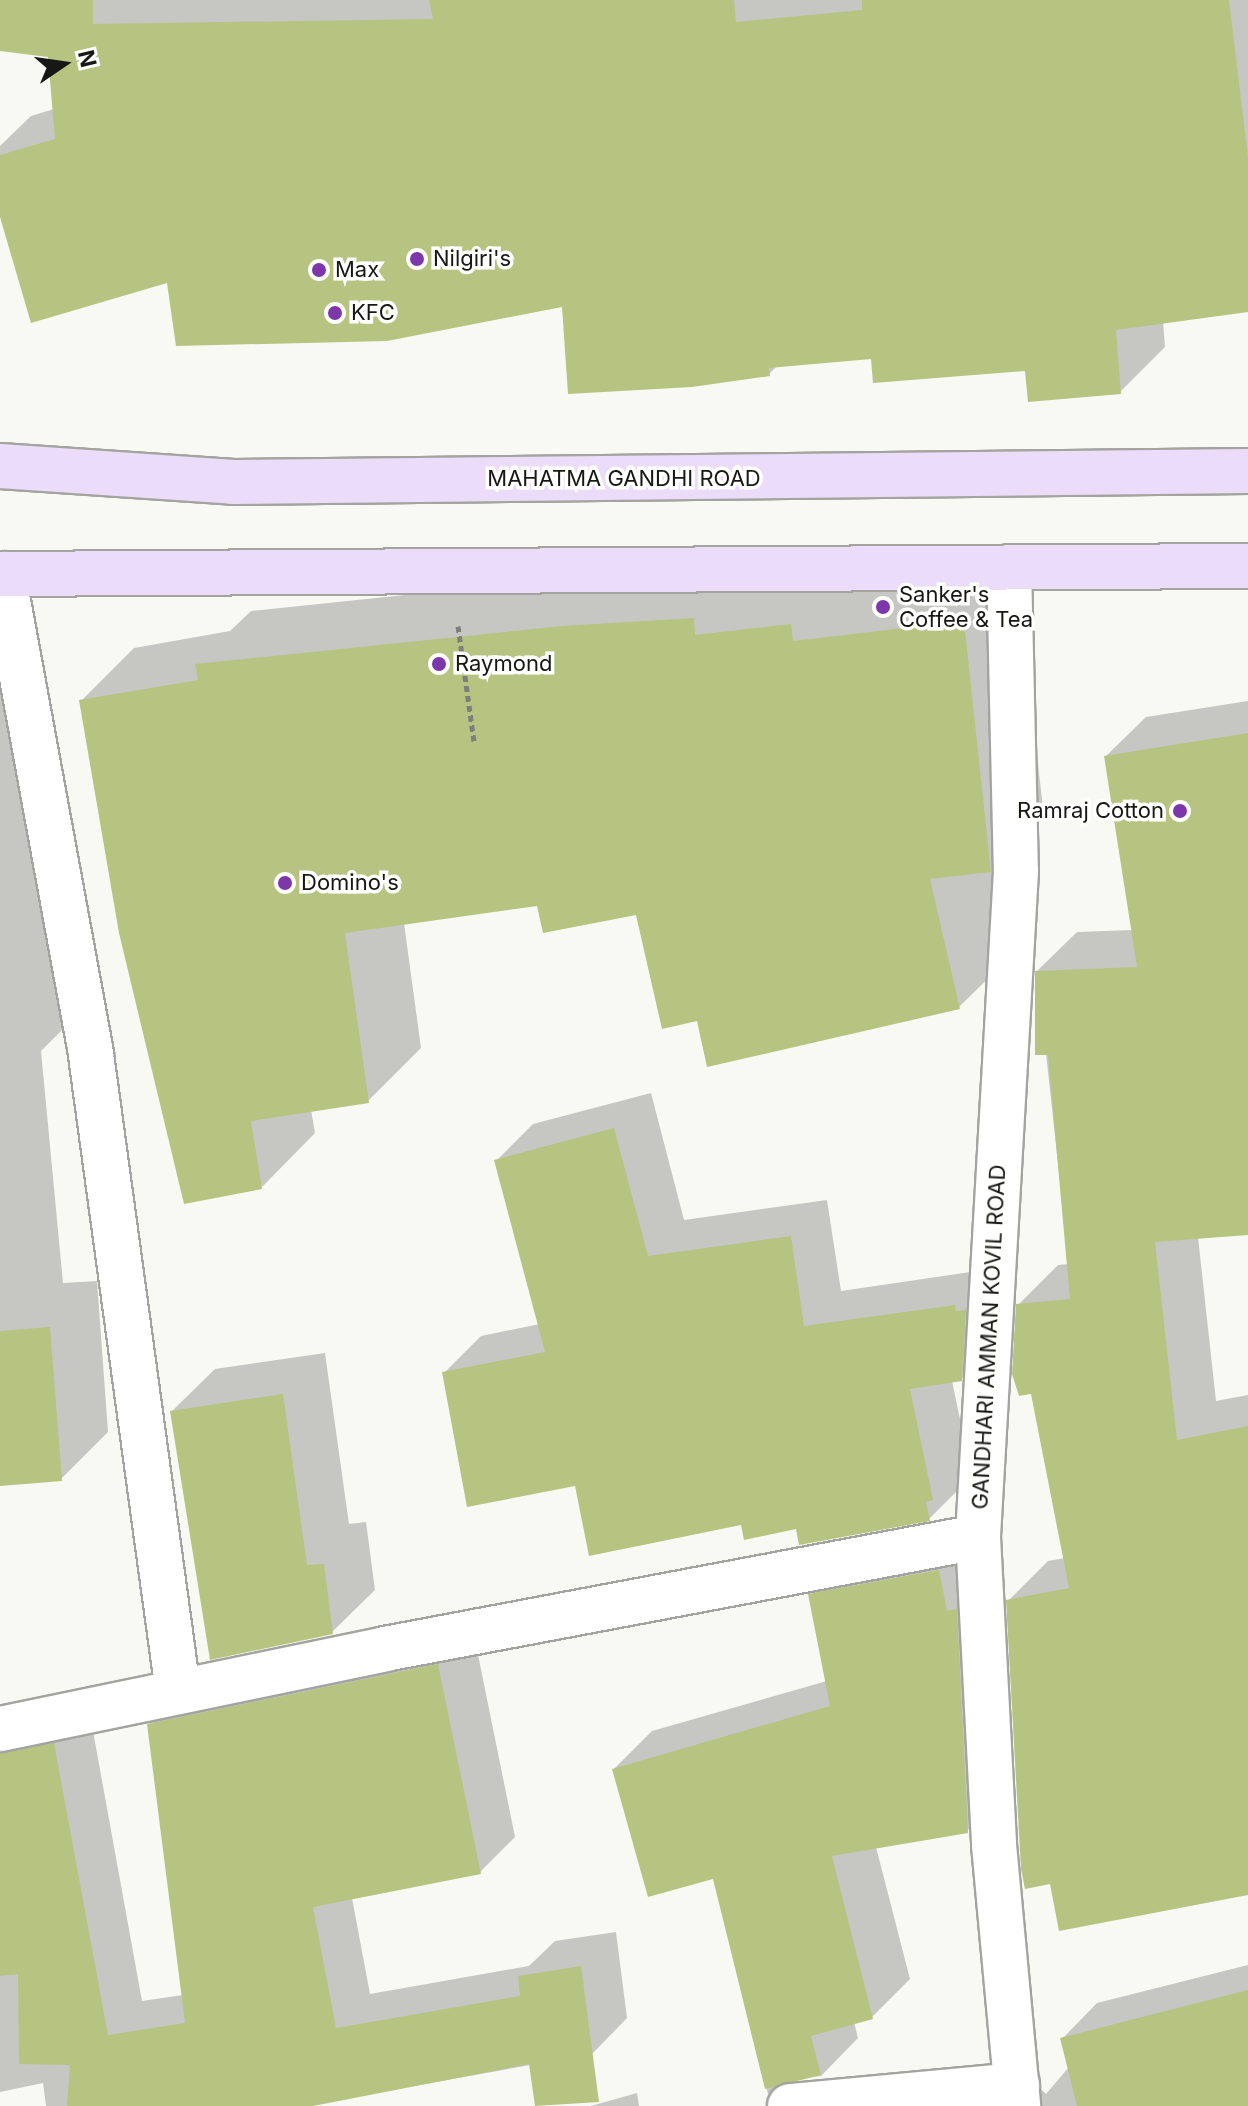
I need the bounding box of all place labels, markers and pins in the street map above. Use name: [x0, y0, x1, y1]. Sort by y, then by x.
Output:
place label: Nilgiri's: [433, 246, 511, 272]
marker: Nilgiri's: [408, 250, 426, 268]
place label: Max: [335, 257, 379, 283]
marker: Max: [310, 261, 328, 279]
place label: KFC: [351, 300, 395, 326]
marker: KFC: [326, 304, 344, 322]
place label: Sanker's Coffee & Tea: [899, 581, 1033, 632]
marker: Sanker's Coffee & Tea: [874, 598, 892, 616]
place label: Raymond: [455, 651, 552, 677]
marker: Raymond: [430, 655, 448, 673]
place label: Ramraj Cotton: [1017, 798, 1164, 824]
marker: Ramraj Cotton: [1171, 802, 1189, 820]
place label: Domino's: [301, 870, 399, 896]
marker: Domino's: [276, 874, 294, 892]

